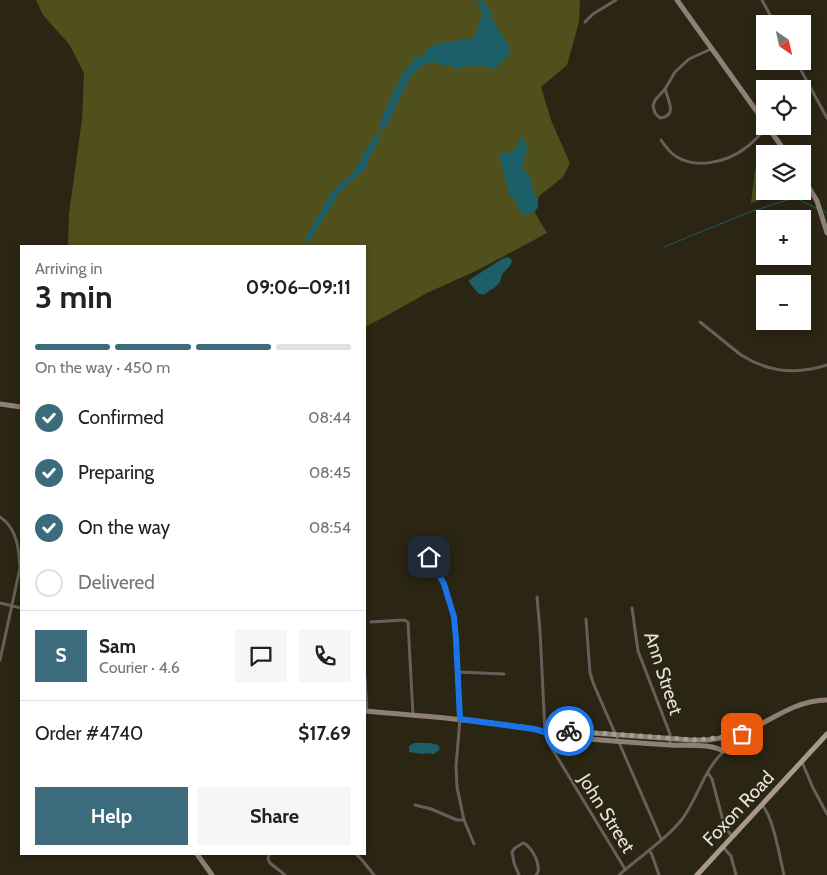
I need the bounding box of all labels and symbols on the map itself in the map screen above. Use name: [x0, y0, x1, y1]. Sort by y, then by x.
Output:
north arrow: [756, 15, 811, 70]
pin: [408, 536, 450, 578]
street label: Ann Street: [639, 629, 688, 718]
courier: [544, 706, 594, 756]
pin: [721, 713, 763, 755]
street label: Foxon Road: [698, 766, 779, 851]
street label: John Street: [573, 769, 640, 858]

